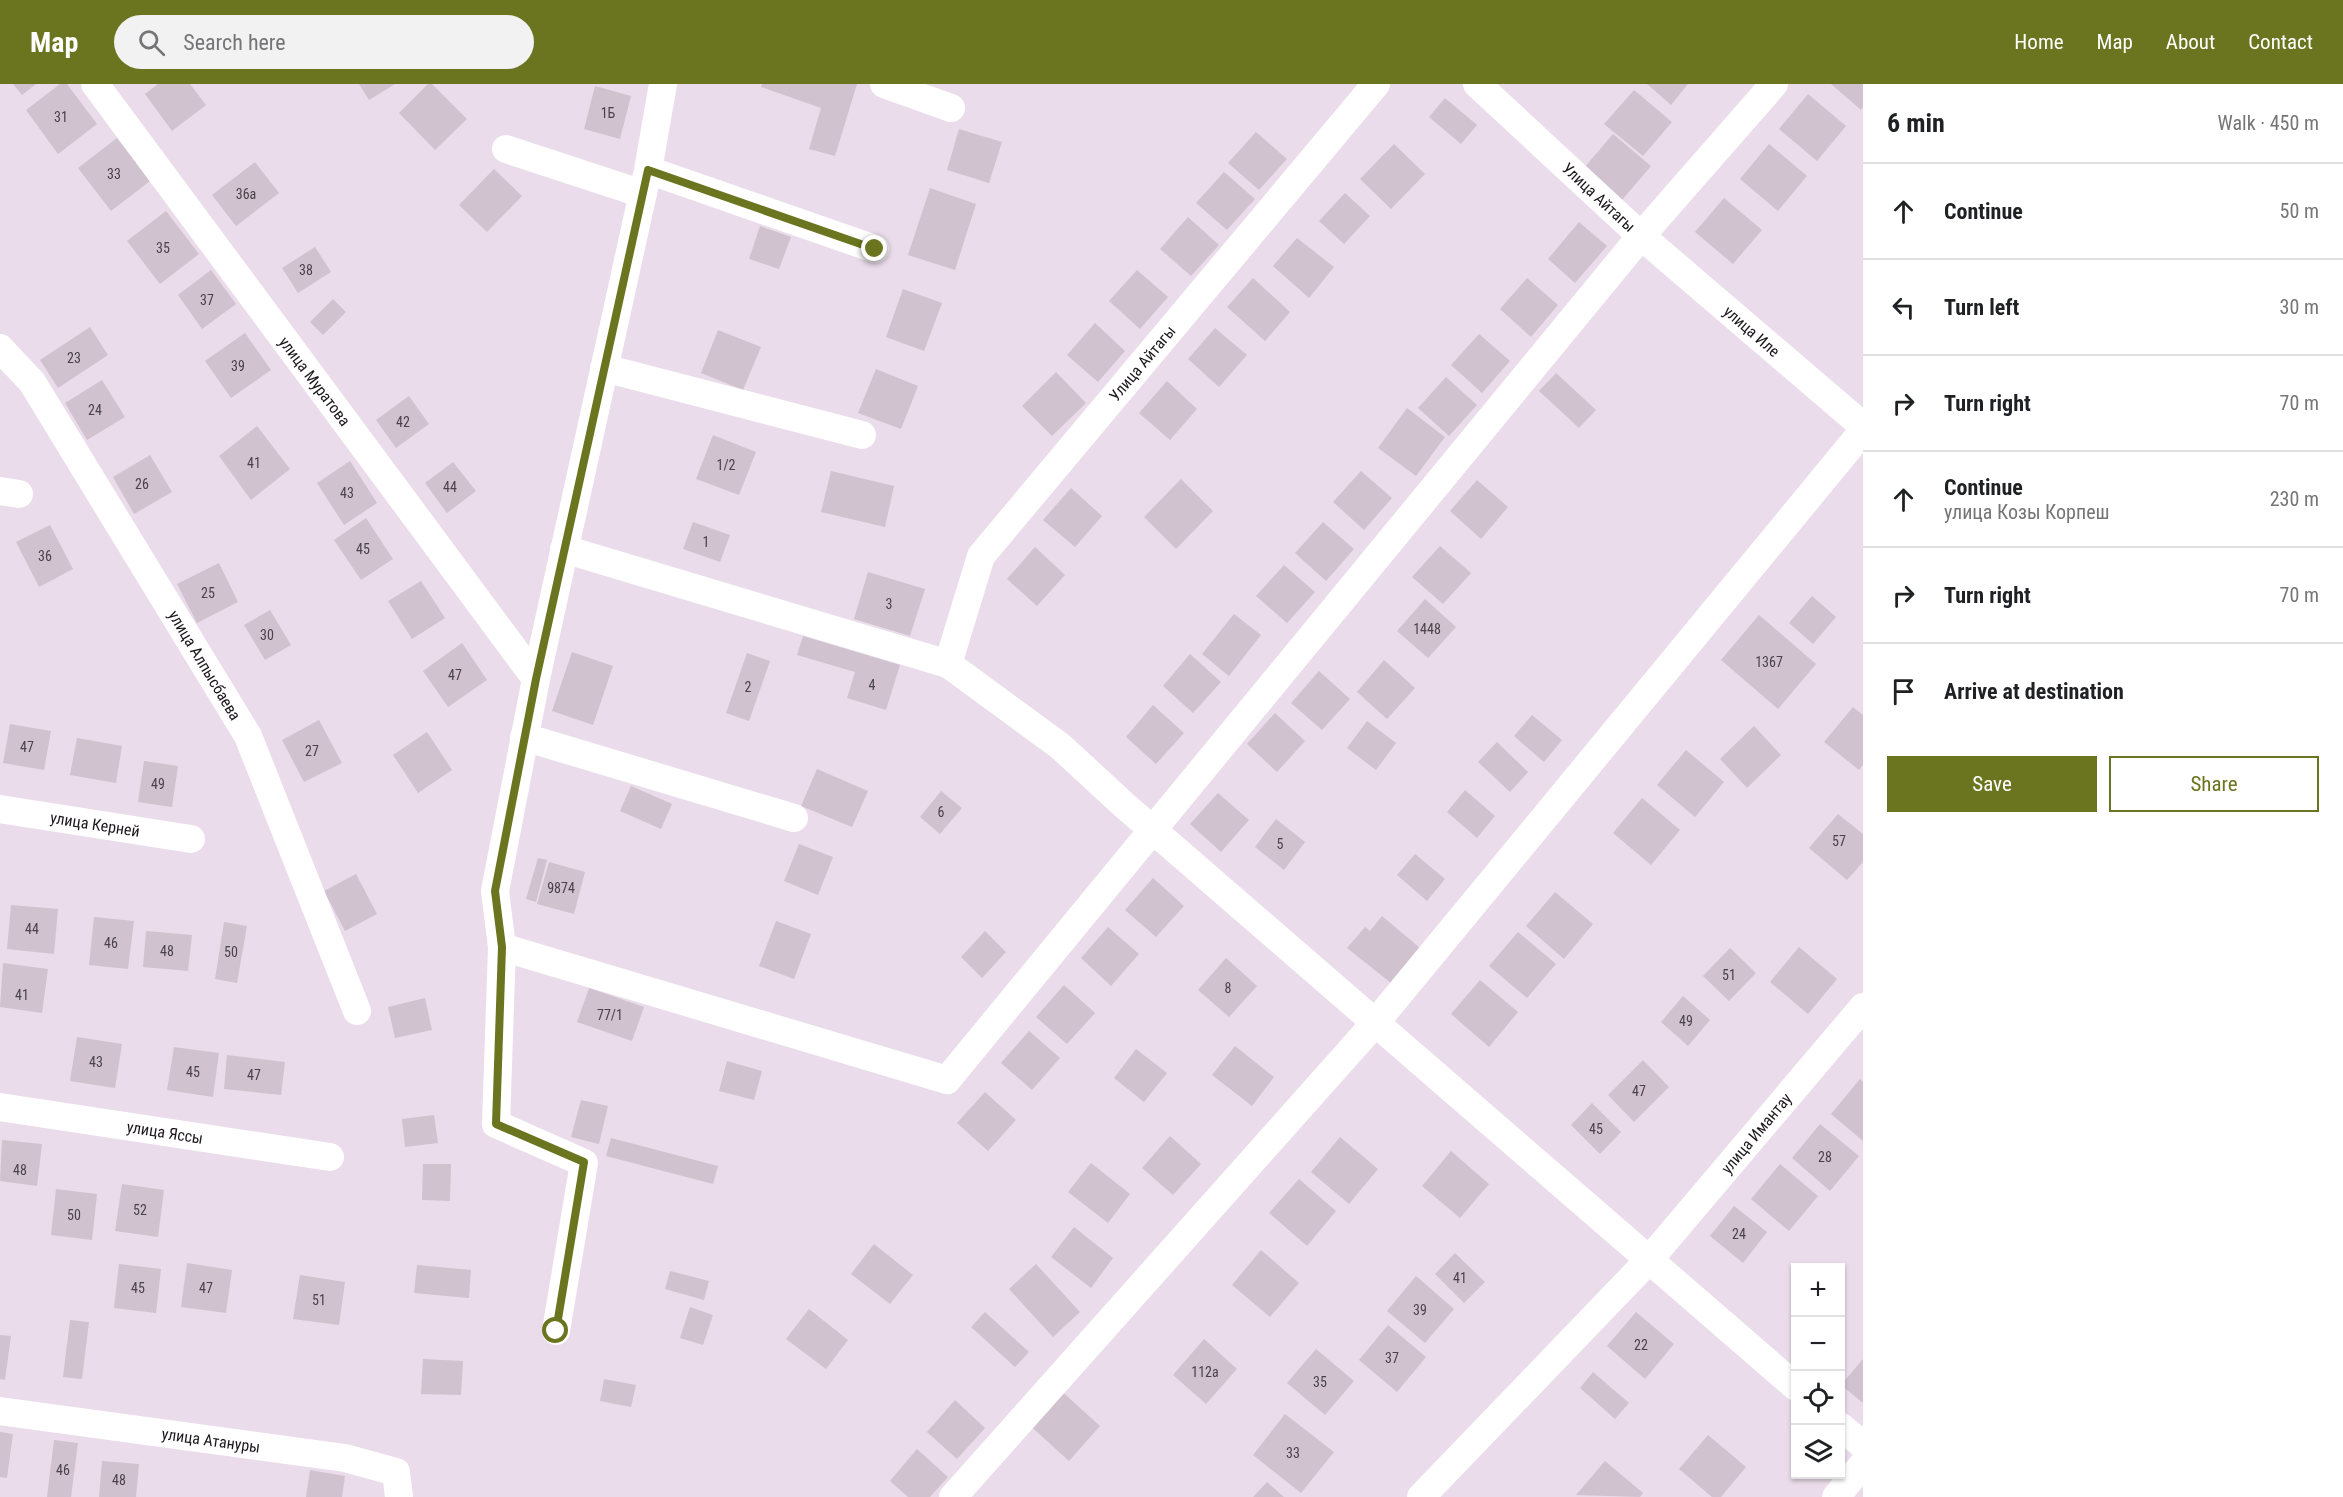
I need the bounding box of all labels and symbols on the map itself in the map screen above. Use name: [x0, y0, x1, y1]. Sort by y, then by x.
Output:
house number: 1Б: [601, 105, 616, 121]
house number: 31: [54, 109, 68, 125]
street label: Улица Айтагы: [1558, 159, 1639, 236]
house number: 33: [107, 166, 121, 182]
house number: 36а: [236, 186, 256, 202]
route end: [861, 235, 887, 261]
house number: 35: [156, 240, 170, 256]
house number: 38: [299, 262, 313, 278]
house number: 37: [200, 292, 214, 308]
street label: улица Иле: [1720, 302, 1784, 361]
street label: Улица Айтагы: [1105, 322, 1179, 405]
street label: улица Муратова: [275, 333, 354, 430]
house number: 23: [67, 350, 81, 366]
house number: 39: [231, 358, 245, 374]
house number: 24: [88, 402, 102, 418]
house number: 42: [396, 414, 410, 430]
house number: 41: [247, 455, 261, 471]
house number: 1/2: [716, 457, 736, 473]
house number: 26: [135, 476, 149, 492]
house number: 44: [443, 479, 457, 495]
house number: 43: [340, 485, 354, 501]
house number: 1: [703, 534, 709, 550]
house number: 45: [356, 541, 370, 557]
house number: 36: [38, 548, 52, 564]
house number: 25: [201, 585, 215, 601]
house number: 3: [886, 596, 892, 612]
street label: улица Алпысбаева: [164, 607, 245, 724]
house number: 1448: [1413, 621, 1441, 637]
house number: 30: [260, 627, 274, 643]
house number: 1367: [1755, 654, 1783, 670]
house number: 47: [448, 667, 462, 683]
house number: 4: [869, 677, 876, 693]
house number: 2: [745, 679, 752, 695]
house number: 47: [20, 739, 34, 755]
house number: 27: [305, 743, 319, 759]
house number: 49: [151, 776, 165, 792]
house number: 6: [938, 804, 945, 820]
street label: улица Керней: [49, 808, 141, 841]
house number: 57: [1832, 833, 1846, 849]
house number: 5: [1277, 836, 1284, 852]
house number: 9874: [547, 880, 575, 896]
house number: 44: [25, 921, 39, 937]
house number: 46: [104, 935, 118, 951]
house number: 48: [160, 943, 174, 959]
house number: 50: [224, 944, 238, 960]
house number: 51: [1722, 967, 1736, 983]
house number: 8: [1225, 980, 1232, 996]
house number: 41: [15, 987, 29, 1003]
house number: 77/1: [597, 1007, 623, 1023]
house number: 49: [1679, 1013, 1693, 1029]
house number: 43: [89, 1054, 103, 1070]
house number: 45: [186, 1064, 200, 1080]
house number: 47: [247, 1067, 261, 1083]
house number: 47: [1632, 1083, 1646, 1099]
street label: улица Имантау: [1717, 1089, 1796, 1177]
street label: улица Яссы: [125, 1117, 204, 1148]
house number: 45: [1589, 1121, 1603, 1137]
house number: 28: [1818, 1149, 1832, 1165]
house number: 48: [13, 1162, 27, 1178]
house number: 52: [133, 1202, 147, 1218]
house number: 50: [67, 1207, 81, 1223]
house number: 24: [1732, 1226, 1746, 1242]
house number: 41: [1453, 1270, 1467, 1286]
house number: 45: [131, 1280, 145, 1296]
house number: 47: [199, 1280, 213, 1296]
house number: 51: [312, 1292, 326, 1308]
house number: 39: [1413, 1302, 1427, 1318]
route start: [542, 1317, 568, 1343]
house number: 22: [1634, 1337, 1648, 1353]
house number: 37: [1385, 1350, 1399, 1366]
house number: 112а: [1191, 1364, 1219, 1380]
house number: 35: [1313, 1374, 1327, 1390]
street label: улица Атануры: [161, 1424, 261, 1457]
house number: 33: [1286, 1445, 1300, 1461]
house number: 46: [56, 1462, 70, 1478]
house number: 48: [112, 1472, 126, 1488]

